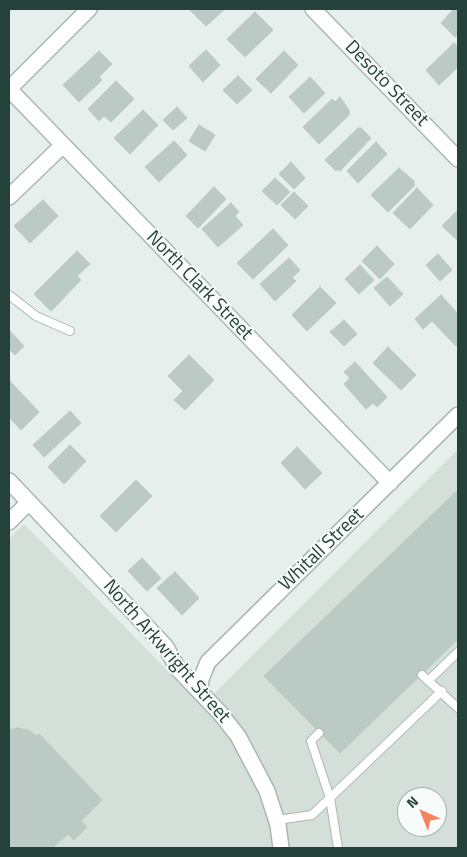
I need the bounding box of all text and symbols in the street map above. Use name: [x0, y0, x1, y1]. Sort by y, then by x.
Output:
street label: Desoto Street: [339, 36, 433, 132]
street label: North Clark Street: [141, 226, 257, 346]
street label: Whitall Street: [275, 504, 369, 596]
street label: North Arkwright Street: [98, 576, 234, 728]
north arrow: [397, 787, 447, 837]
text: N: [401, 791, 423, 812]

